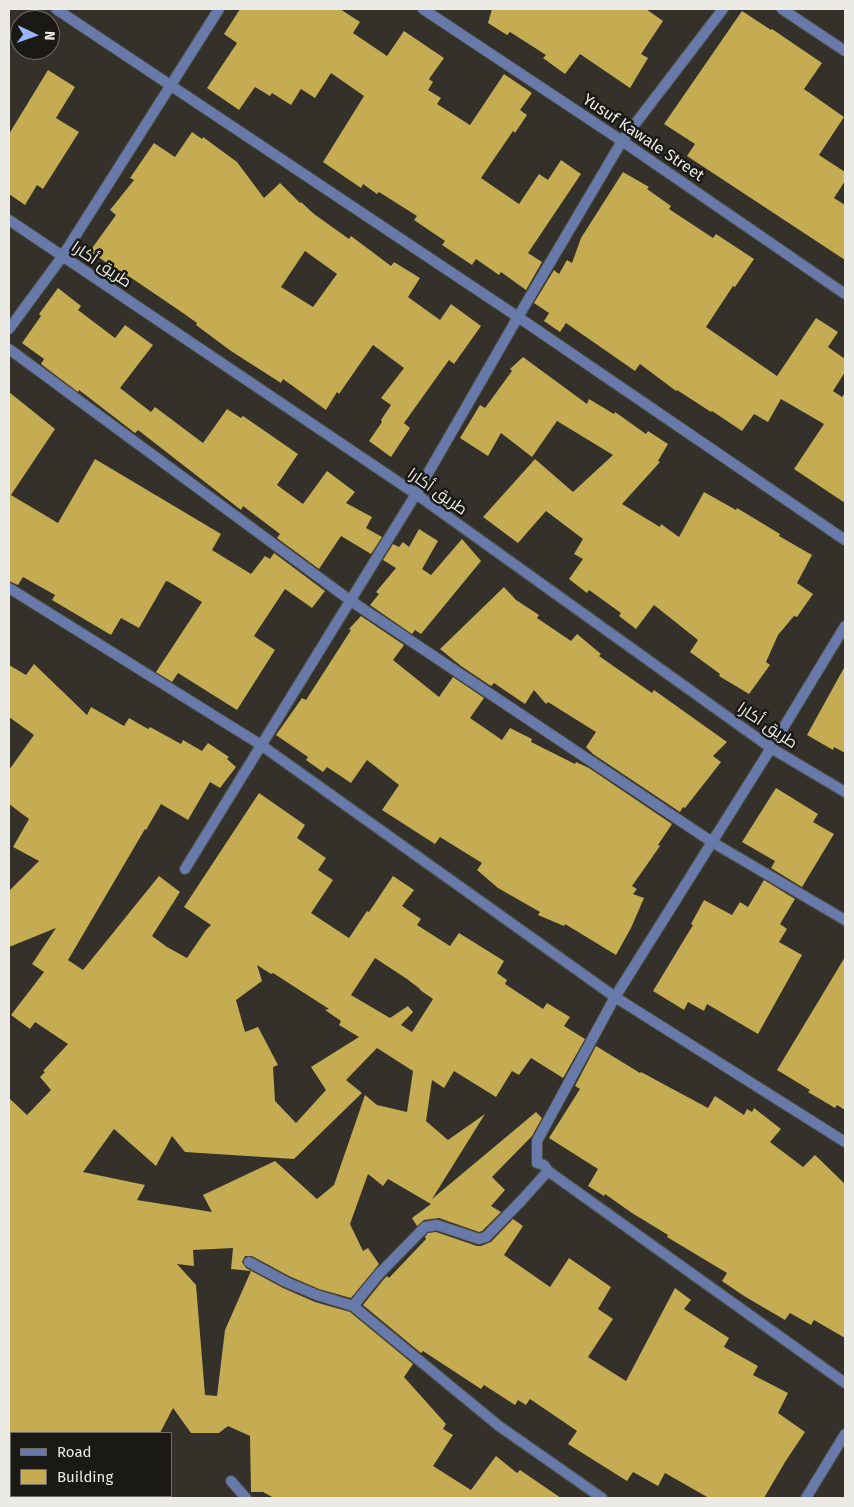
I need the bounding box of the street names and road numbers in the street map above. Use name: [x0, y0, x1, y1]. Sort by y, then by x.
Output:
street label: Yusuf Kawale Street: [579, 90, 707, 186]
street label: طريق أكارا: [67, 238, 135, 292]
street label: طريق أكارا: [404, 465, 470, 519]
street label: طريق أكارا: [733, 699, 801, 753]

